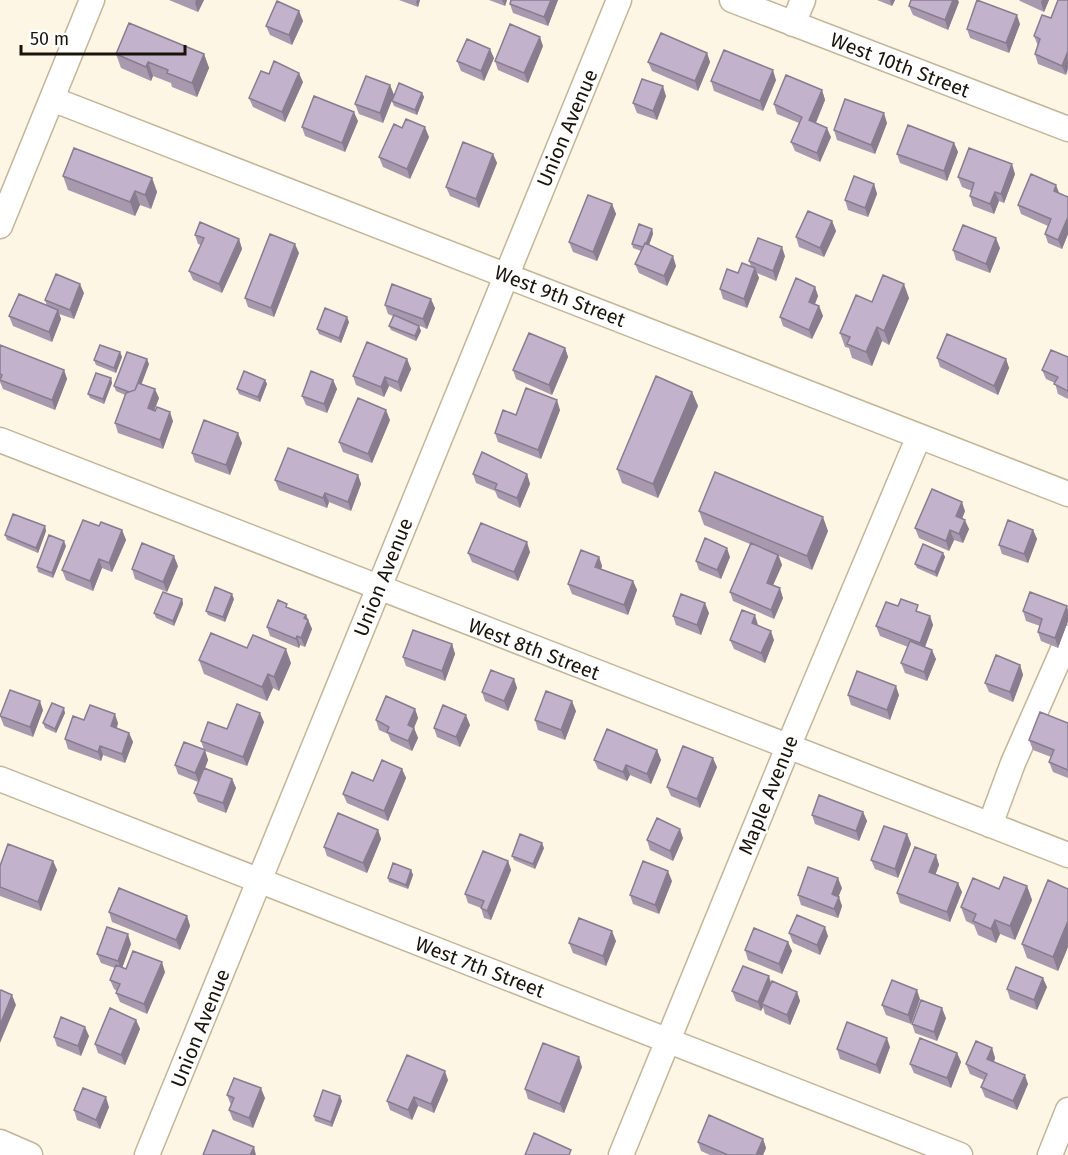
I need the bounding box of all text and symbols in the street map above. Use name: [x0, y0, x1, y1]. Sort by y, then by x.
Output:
scale bar: [21, 18, 184, 56]
street label: West 10th Street: [827, 27, 974, 103]
text: 50 m: [30, 28, 69, 50]
street label: Union Avenue: [531, 65, 603, 191]
street label: West 9th Street: [491, 260, 629, 332]
street label: Union Avenue: [348, 514, 418, 640]
street label: West 8th Street: [465, 613, 604, 685]
street label: Maple Avenue: [733, 732, 803, 858]
street label: West 7th Street: [412, 931, 549, 1003]
street label: Union Avenue: [165, 965, 235, 1091]

